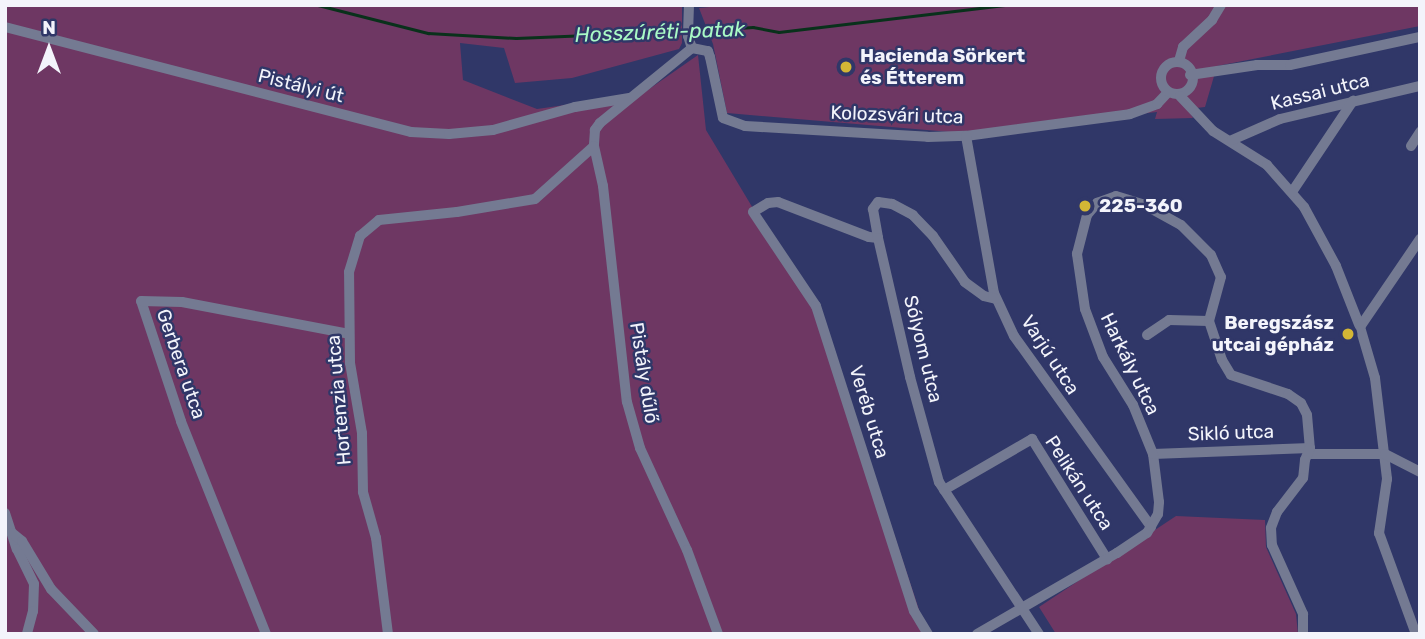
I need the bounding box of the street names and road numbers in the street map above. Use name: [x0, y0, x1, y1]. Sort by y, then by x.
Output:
street label: Pistályi út: [256, 64, 346, 108]
street label: Kassai utca: [1268, 69, 1372, 115]
street label: Kolozsvári utca: [830, 101, 964, 129]
street label: Sólyom utca: [899, 293, 947, 405]
street label: Gerbera utca: [152, 306, 210, 422]
street label: Harkály utca: [1095, 309, 1165, 419]
street label: Varjú utca: [1016, 311, 1084, 399]
street label: Pistály dűlő: [625, 321, 663, 425]
street label: Hortenzia utca: [322, 334, 356, 466]
street label: Veréb utca: [844, 363, 894, 461]
street label: Sikló utca: [1188, 420, 1274, 446]
street label: Pelikán utca: [1040, 431, 1118, 535]

